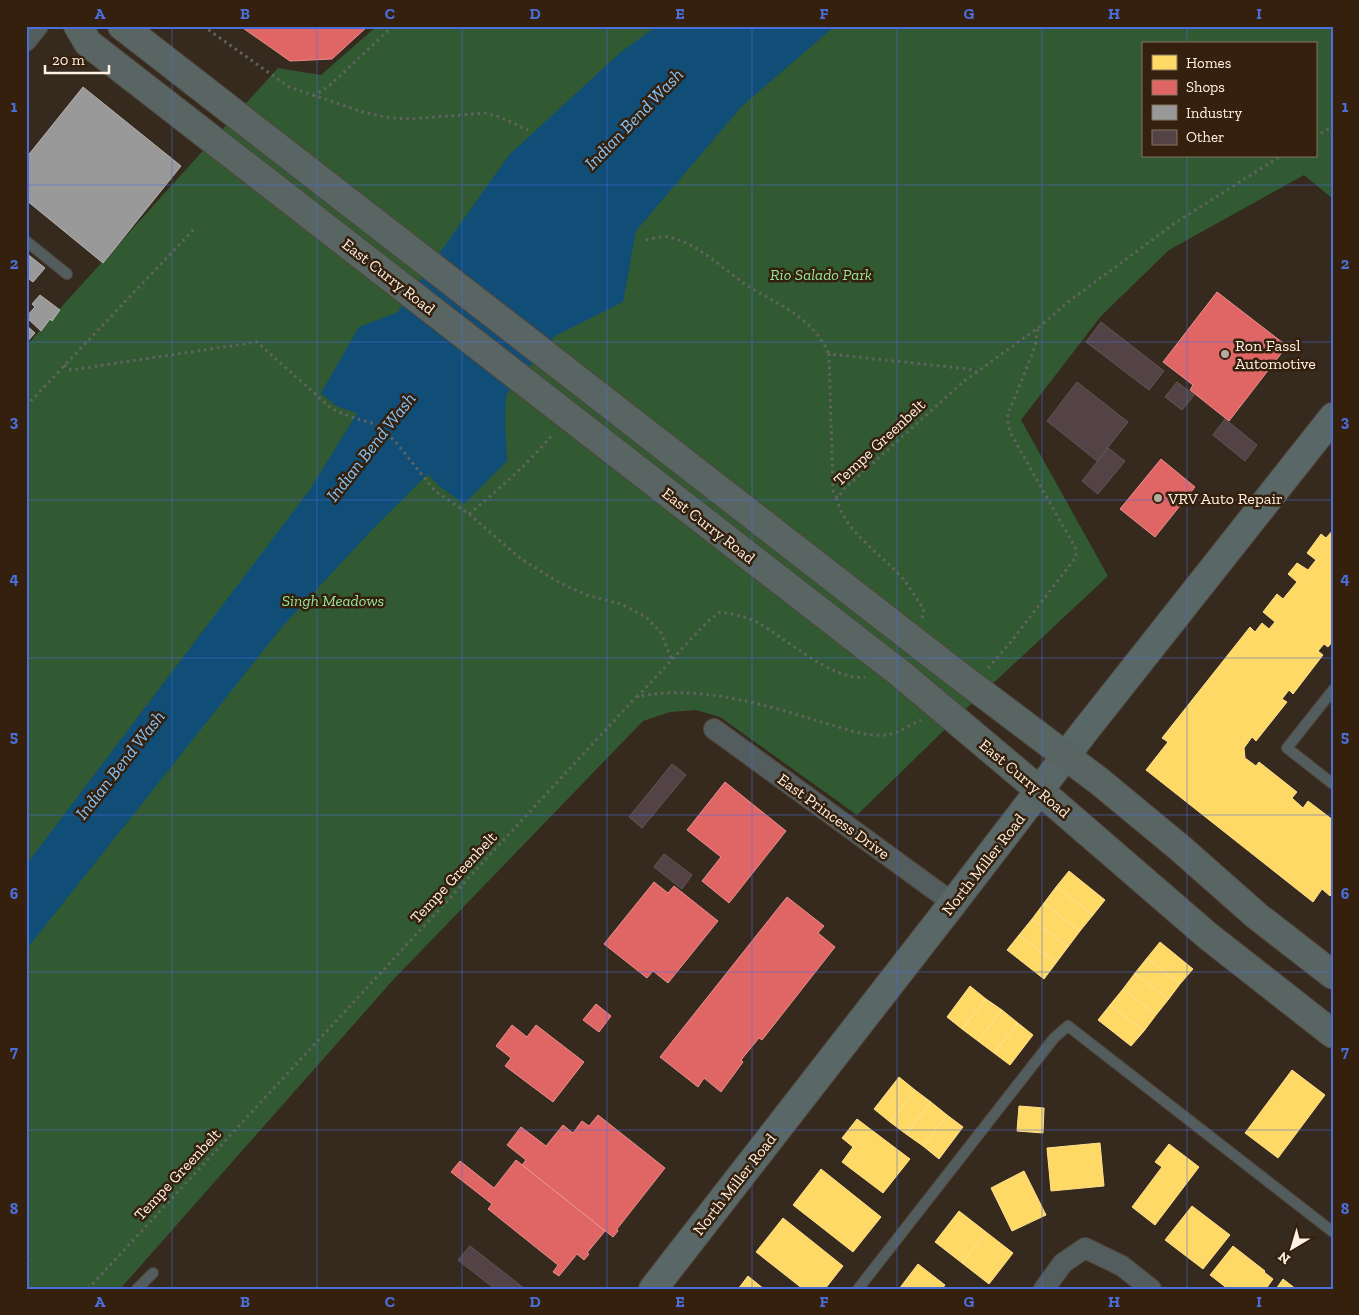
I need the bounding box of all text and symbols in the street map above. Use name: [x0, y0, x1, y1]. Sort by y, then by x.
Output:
text: A: [95, 4, 106, 23]
text: B: [240, 4, 250, 23]
text: C: [385, 4, 395, 23]
text: D: [529, 4, 541, 23]
text: E: [675, 4, 685, 23]
text: F: [819, 4, 829, 23]
text: G: [964, 4, 975, 23]
text: H: [1108, 4, 1120, 23]
text: I: [1256, 4, 1262, 23]
scale bar: [45, 42, 109, 74]
legend: [1142, 42, 1316, 158]
text: 20 m: [52, 51, 85, 69]
text: Homes: [1186, 54, 1231, 72]
water label: Indian Bend Wash: [580, 64, 688, 174]
text: Shops: [1186, 78, 1225, 96]
text: 1: [11, 97, 18, 116]
text: 1: [1342, 97, 1349, 116]
text: Industry: [1186, 104, 1243, 122]
text: Other: [1186, 128, 1224, 146]
street label: East Curry Road: [339, 234, 439, 319]
text: 2: [10, 254, 19, 273]
text: 2: [1341, 254, 1350, 273]
park label: Rio Salado Park: [770, 265, 872, 284]
place label: Ron Fassl Automotive: [1235, 336, 1316, 373]
marker: Ron Fassl Automotive: [1219, 348, 1231, 360]
water label: Indian Bend Wash: [322, 388, 420, 506]
street label: Tempe Greenbelt: [830, 395, 929, 490]
text: 3: [10, 412, 19, 431]
text: 3: [1341, 412, 1350, 431]
street label: East Curry Road: [659, 483, 759, 568]
place label: VRV Auto Repair: [1167, 489, 1283, 508]
marker: VRV Auto Repair: [1152, 492, 1164, 504]
text: 4: [9, 569, 19, 588]
text: 4: [1340, 569, 1350, 588]
park label: Singh Meadows: [282, 591, 384, 610]
water label: Indian Bend Wash: [71, 706, 169, 824]
text: 5: [10, 727, 18, 746]
text: 5: [1341, 727, 1349, 746]
street label: East Curry Road: [976, 735, 1074, 822]
street label: East Princess Drive: [774, 769, 893, 863]
street label: North Miller Road: [938, 809, 1029, 919]
street label: Tempe Greenbelt: [406, 828, 501, 927]
text: 6: [10, 884, 19, 903]
text: 6: [1341, 884, 1350, 903]
text: 7: [10, 1042, 18, 1061]
text: 7: [1341, 1042, 1349, 1061]
street label: Tempe Greenbelt: [130, 1125, 225, 1224]
street label: North Miller Road: [689, 1129, 780, 1239]
text: 8: [10, 1199, 19, 1218]
text: 8: [1341, 1199, 1350, 1218]
north arrow: [1266, 1222, 1316, 1272]
text: N: [1275, 1248, 1294, 1268]
text: A: [95, 1292, 106, 1311]
text: B: [240, 1292, 250, 1311]
text: C: [385, 1292, 395, 1311]
text: D: [529, 1292, 541, 1311]
text: E: [675, 1292, 685, 1311]
text: F: [819, 1292, 829, 1311]
text: G: [964, 1292, 975, 1311]
text: H: [1108, 1292, 1120, 1311]
text: I: [1256, 1292, 1262, 1311]

